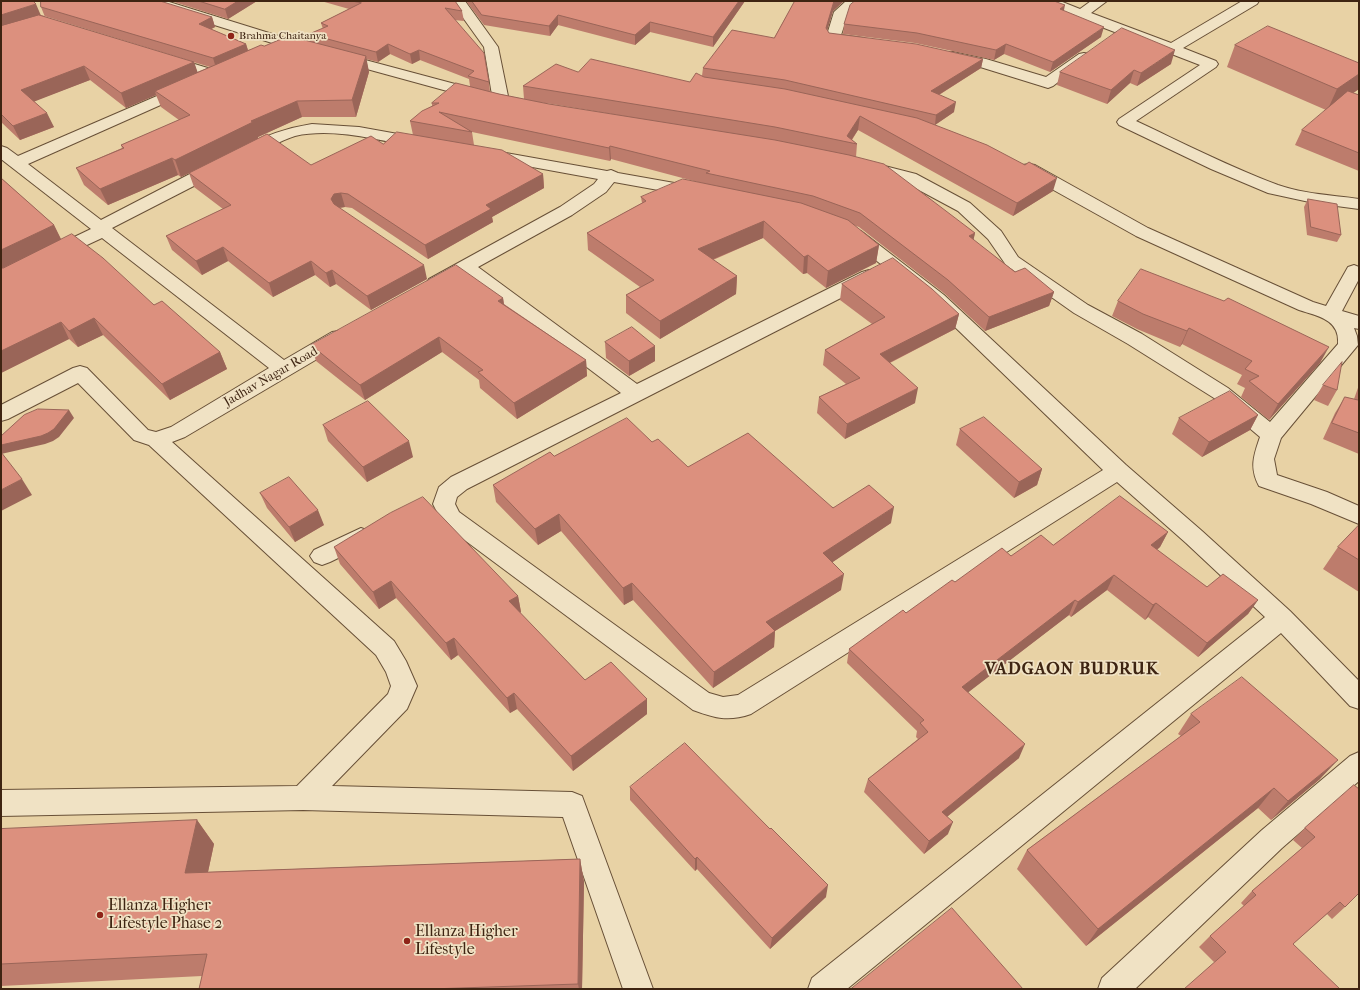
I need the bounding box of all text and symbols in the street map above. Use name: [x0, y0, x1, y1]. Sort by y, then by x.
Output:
place label: Brahma Chaitanya: [239, 29, 326, 43]
marker: Brahma Chaitanya: [226, 31, 236, 41]
street label: Jadhav Nagar Road: [221, 344, 321, 410]
district label: VADGAON BUDRUK: [985, 660, 1159, 680]
place label: Ellanza Higher Lifestyle Phase 2: [108, 896, 223, 934]
marker: Ellanza Higher Lifestyle Phase 2: [95, 910, 105, 920]
place label: Ellanza Higher Lifestyle: [415, 922, 518, 960]
marker: Ellanza Higher Lifestyle: [402, 936, 412, 946]

